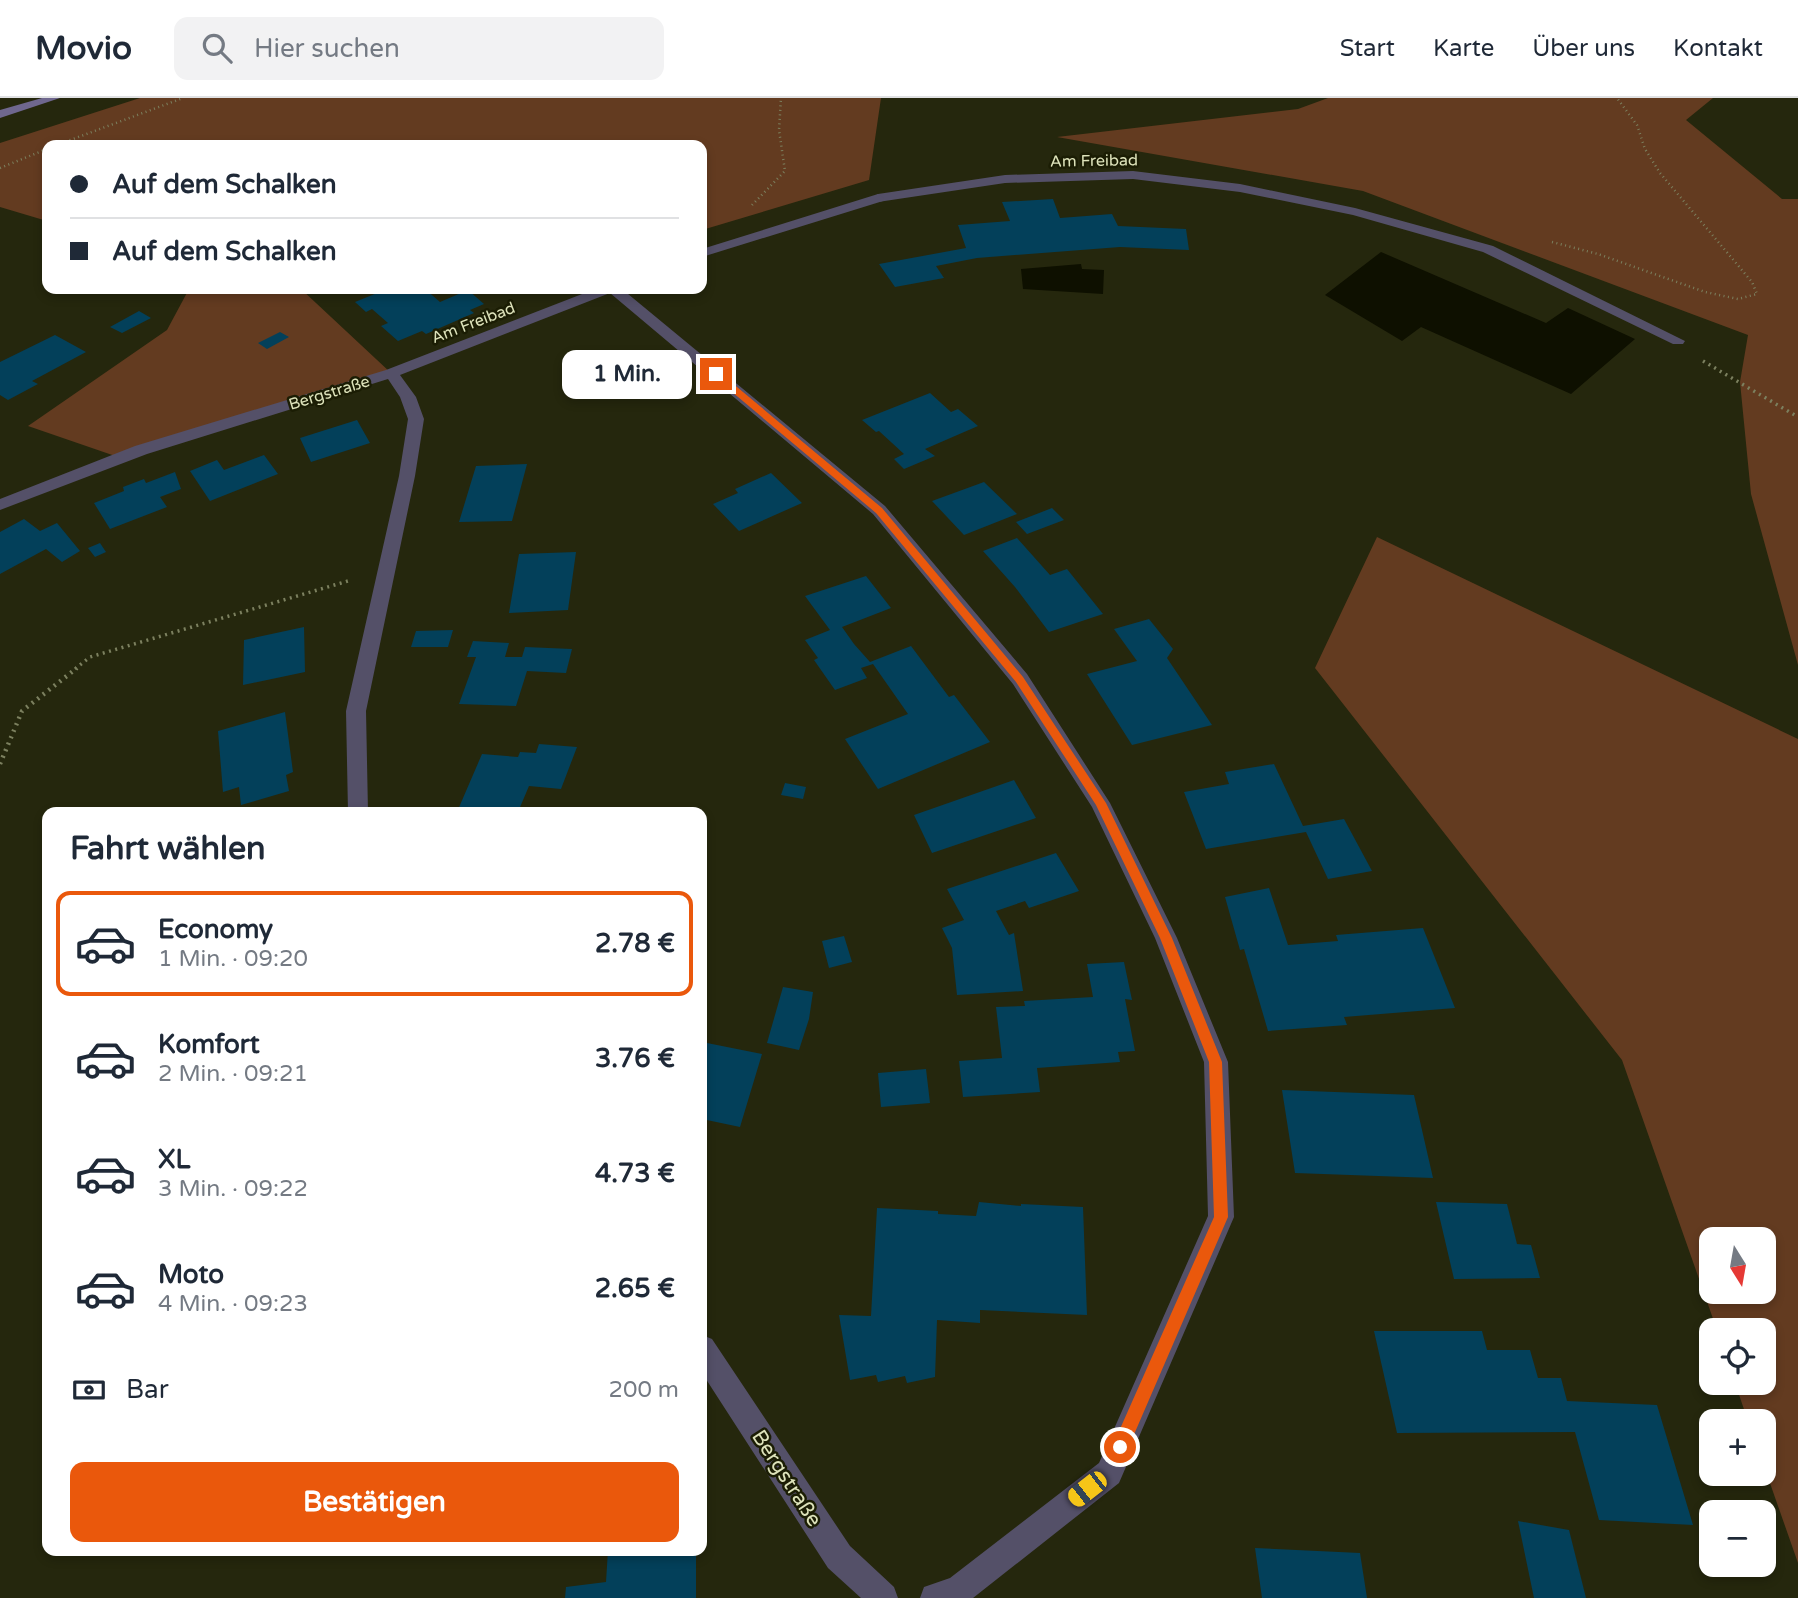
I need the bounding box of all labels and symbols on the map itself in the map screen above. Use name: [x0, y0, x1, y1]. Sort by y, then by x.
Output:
street label: Am Freibad: [1050, 150, 1138, 172]
street label: Am Freibad: [429, 298, 518, 348]
callout: 1 Min.: [562, 350, 692, 398]
route end: [700, 358, 732, 390]
street label: Bergstraße: [286, 371, 372, 415]
north arrow: [1699, 1227, 1776, 1304]
street label: Bergstraße: [746, 1425, 827, 1531]
route start: [1104, 1431, 1136, 1463]
car: [1064, 1468, 1111, 1510]

